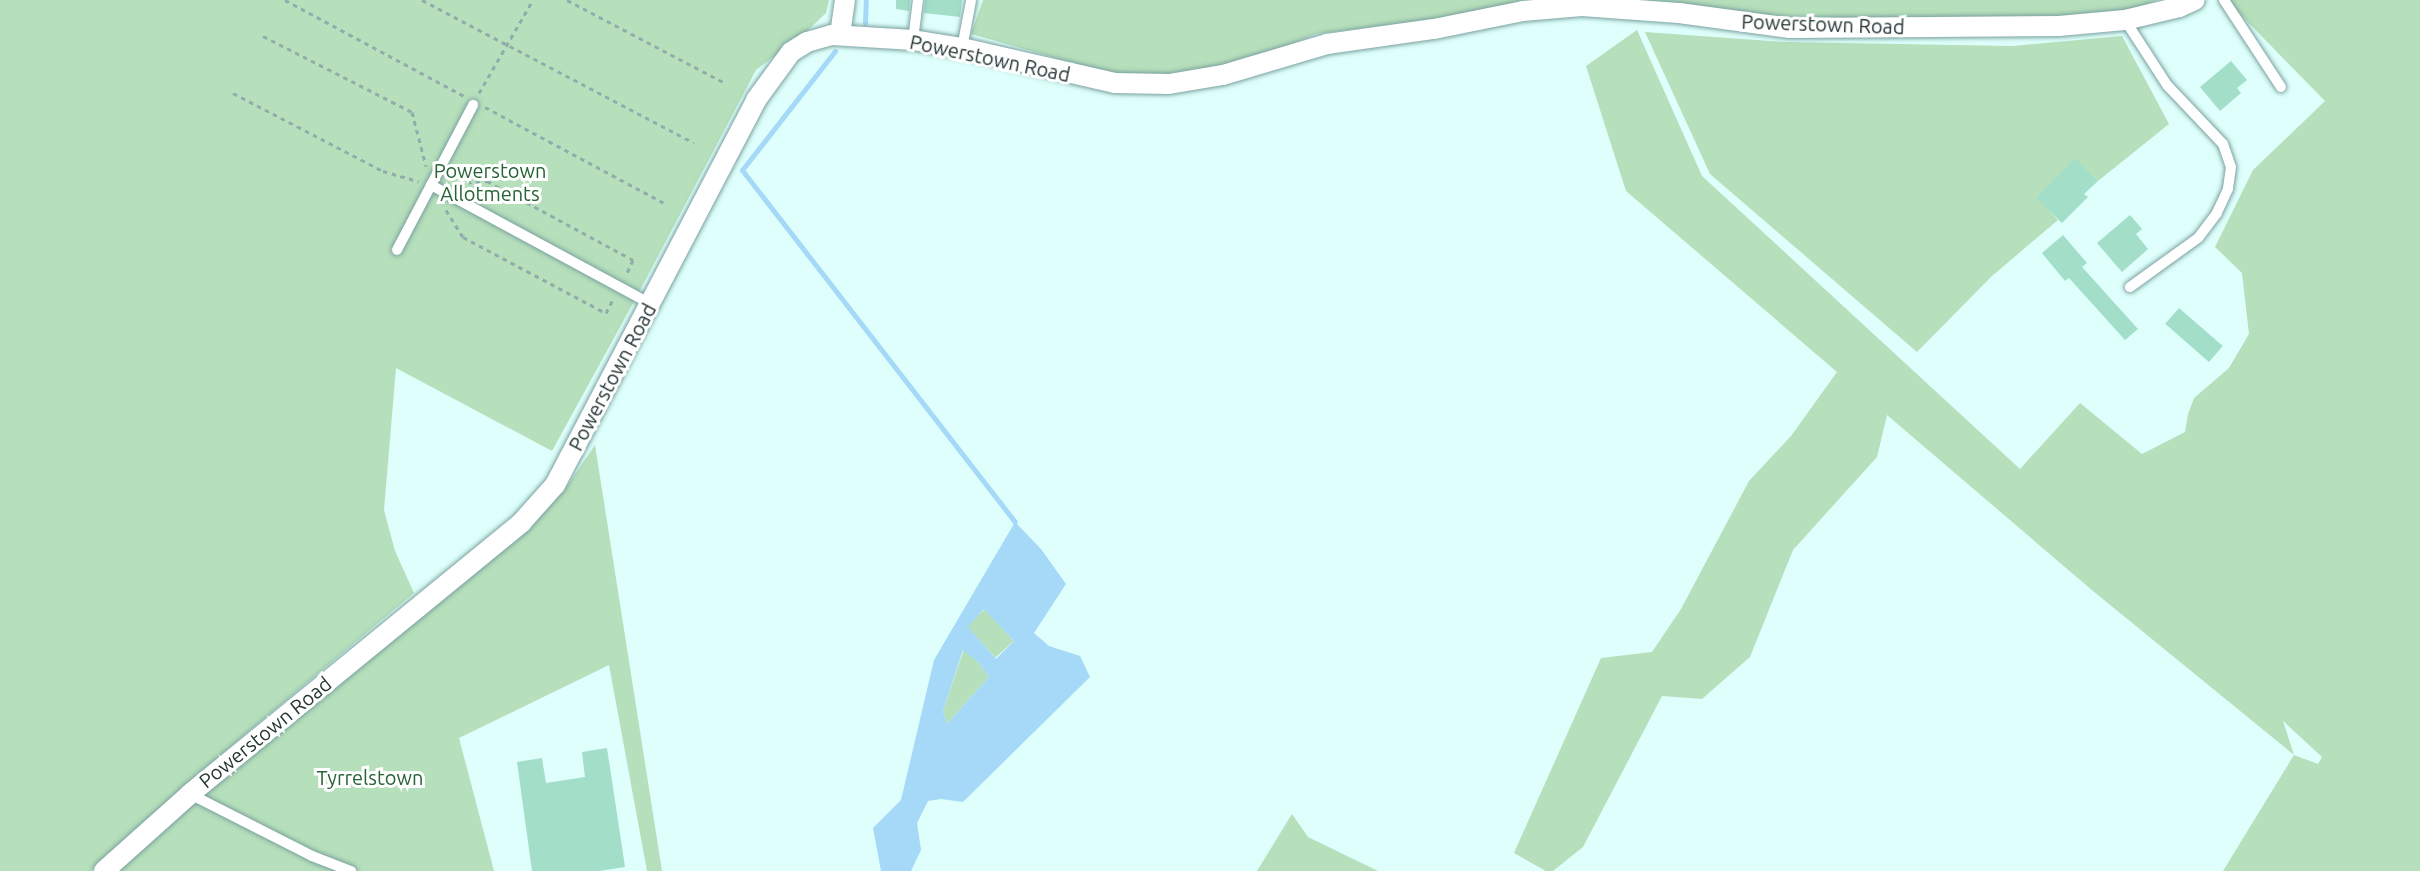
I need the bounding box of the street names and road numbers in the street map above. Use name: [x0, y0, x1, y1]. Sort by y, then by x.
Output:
street label: Powerstown Road: [1741, 9, 1905, 39]
street label: Powerstown Road: [908, 29, 1072, 87]
street label: Powerstown Road: [563, 299, 661, 455]
street label: Powerstown Road: [194, 671, 336, 793]

